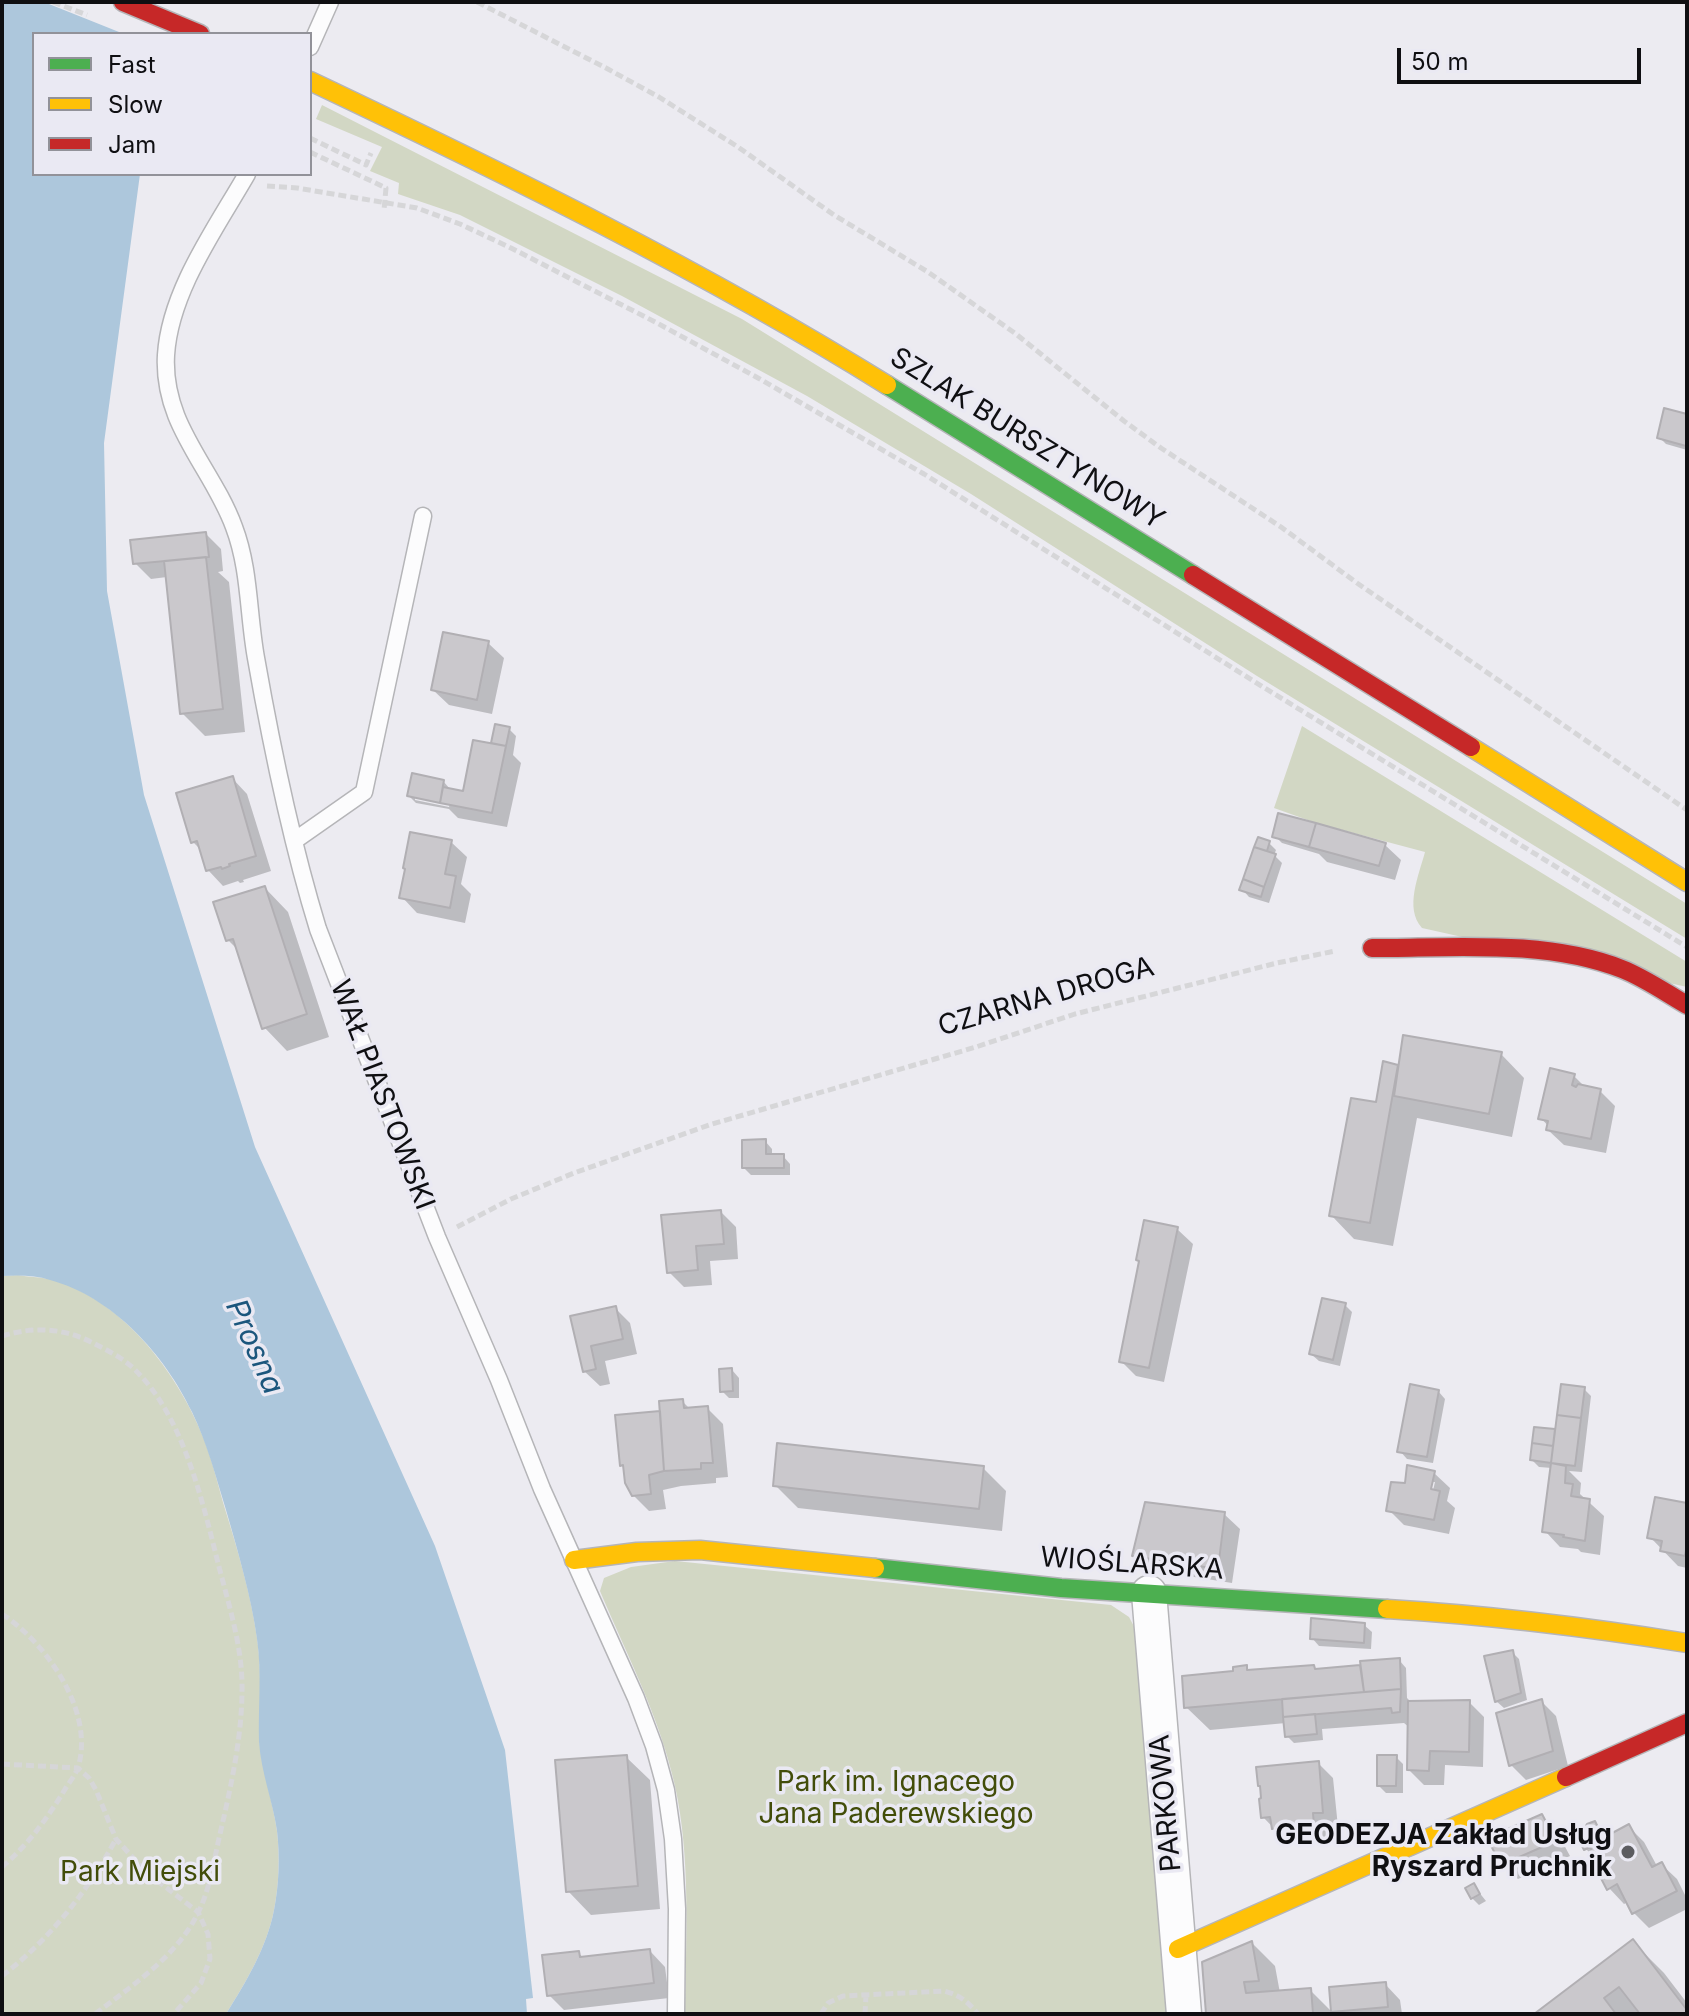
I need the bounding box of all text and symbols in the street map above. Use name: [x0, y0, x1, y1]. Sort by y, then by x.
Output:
legend: [32, 32, 312, 176]
scale bar: [1401, 32, 1645, 82]
text: 50 m: [1411, 47, 1469, 76]
text: Fast: [108, 50, 156, 79]
text: Slow: [108, 90, 163, 119]
text: Jam: [108, 130, 156, 159]
street label: SZLAK BURSZTYNOWY: [884, 341, 1170, 537]
street label: CZARNA DROGA: [934, 950, 1158, 1044]
street label: WAŁ PIASTOWSKI: [323, 976, 441, 1214]
water label: Prosna: [217, 1294, 291, 1400]
street label: WIOŚLARSKA: [1039, 1541, 1225, 1587]
street label: PARKOWA: [1143, 1733, 1189, 1873]
park label: Park im. Ignacego Jana Paderewskiego: [759, 1766, 1033, 1832]
place label: GEODEZJA Zakład Usług Ryszard Pruchnik: [1275, 1819, 1612, 1885]
marker: GEODEZJA Zakład Usług Ryszard Pruchnik: [1619, 1843, 1637, 1861]
park label: Park Miejski: [60, 1856, 220, 1890]

